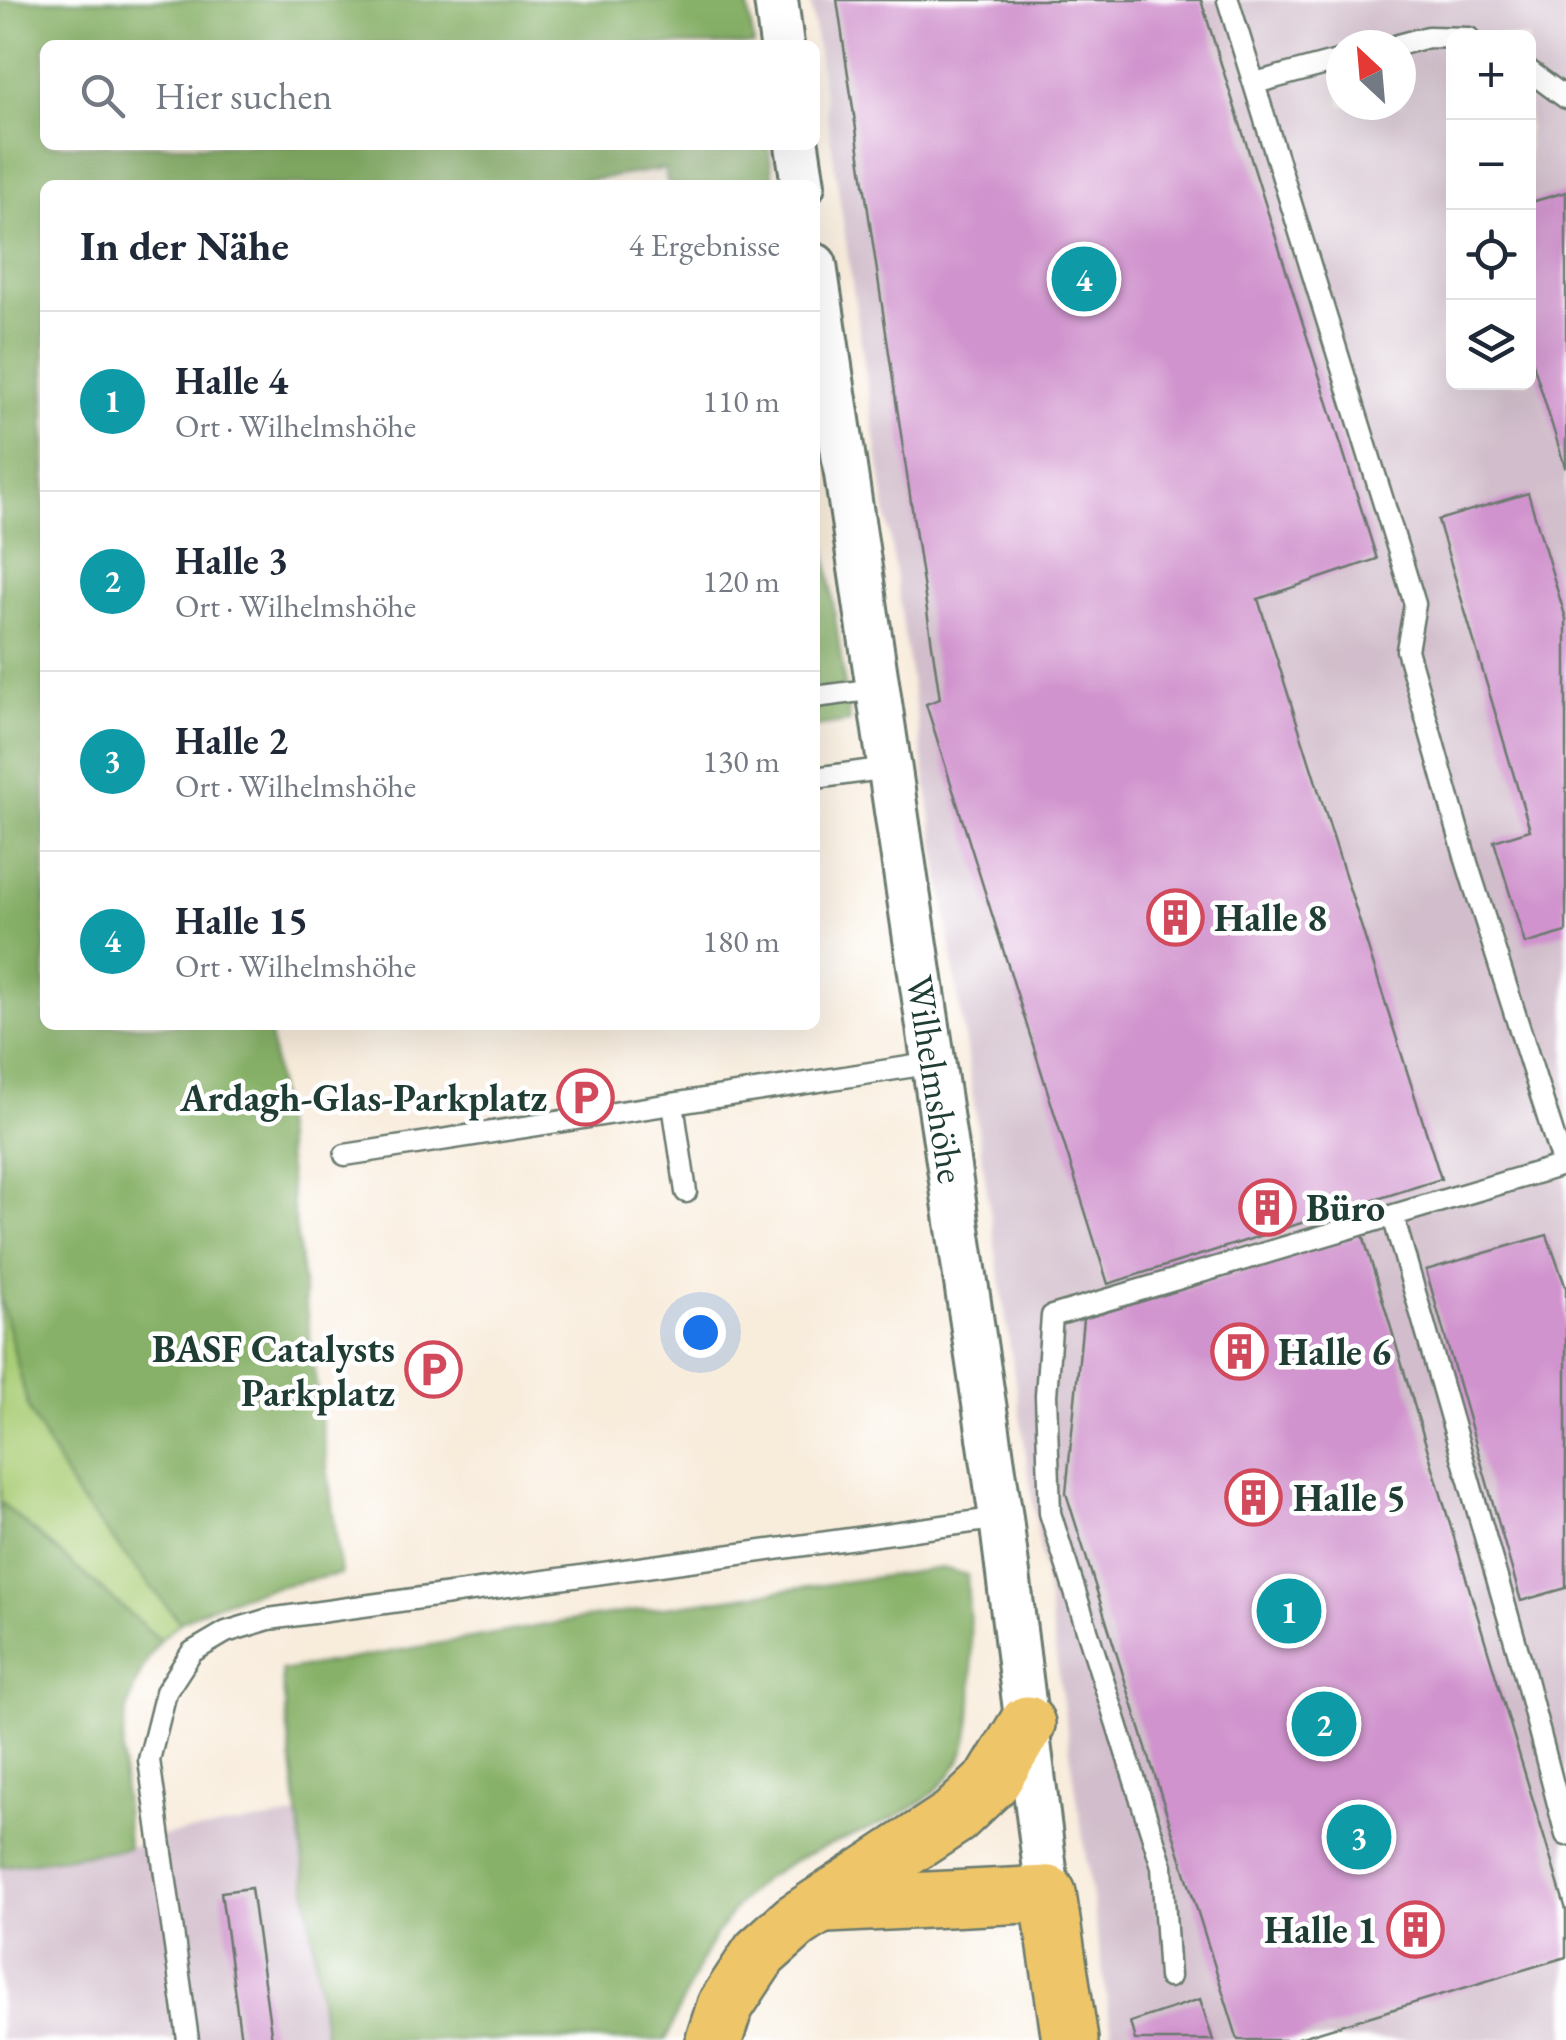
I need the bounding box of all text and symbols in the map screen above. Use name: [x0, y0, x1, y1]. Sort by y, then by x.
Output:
north arrow: [1326, 30, 1416, 120]
map controls: [1446, 30, 1536, 390]
button: +: [1446, 30, 1536, 120]
search box: [40, 40, 820, 150]
icon: search: [75, 68, 130, 123]
text: Hier suchen: [155, 71, 332, 120]
button: −: [1446, 120, 1536, 210]
button: locate: [1446, 210, 1536, 300]
text: In der Nähe: [80, 218, 289, 273]
text: 4 Ergebnisse: [629, 224, 780, 266]
pin: 4: [1052, 242, 1116, 316]
button: layers: [1446, 300, 1536, 390]
text: Halle 4: [175, 356, 288, 405]
text: 1: [104, 380, 121, 422]
text: 110 m: [703, 380, 780, 422]
text: Ort · Wilhelmshöhe: [175, 405, 416, 447]
text: Halle 3: [175, 536, 288, 585]
text: 2: [104, 560, 121, 602]
text: 120 m: [703, 560, 780, 602]
text: Ort · Wilhelmshöhe: [175, 585, 416, 627]
text: Halle 2: [175, 716, 288, 765]
text: 3: [104, 740, 121, 782]
text: 130 m: [703, 740, 780, 782]
text: Ort · Wilhelmshöhe: [175, 765, 416, 807]
building icon: Halle 8: [1145, 887, 1205, 947]
place label: Halle 8: [1214, 893, 1327, 942]
text: Halle 15: [175, 896, 308, 945]
text: 4: [104, 920, 121, 962]
text: 180 m: [703, 920, 780, 962]
text: Ort · Wilhelmshöhe: [175, 945, 416, 987]
street label: Wilhelmshöhe: [895, 971, 977, 1187]
parking icon: Ardagh-Glas-Parkplatz: [556, 1067, 616, 1127]
place label: Ardagh-Glas-Parkplatz: [179, 1073, 547, 1122]
building icon: Büro: [1237, 1177, 1297, 1237]
place label: Büro: [1306, 1183, 1385, 1232]
your location: [675, 1307, 726, 1358]
building icon: Halle 6: [1209, 1321, 1269, 1381]
place label: BASF Catalysts Parkplatz: [152, 1324, 395, 1417]
place label: Halle 6: [1278, 1327, 1391, 1376]
parking icon: BASF Catalysts Parkplatz: [404, 1340, 464, 1400]
building icon: Halle 5: [1224, 1467, 1284, 1527]
place label: Halle 5: [1293, 1473, 1406, 1522]
pin: 1: [1256, 1574, 1322, 1648]
pin: 2: [1292, 1686, 1356, 1762]
pin: 3: [1326, 1800, 1392, 1874]
building icon: Halle 1: [1386, 1899, 1446, 1959]
place label: Halle 1: [1264, 1905, 1377, 1954]

